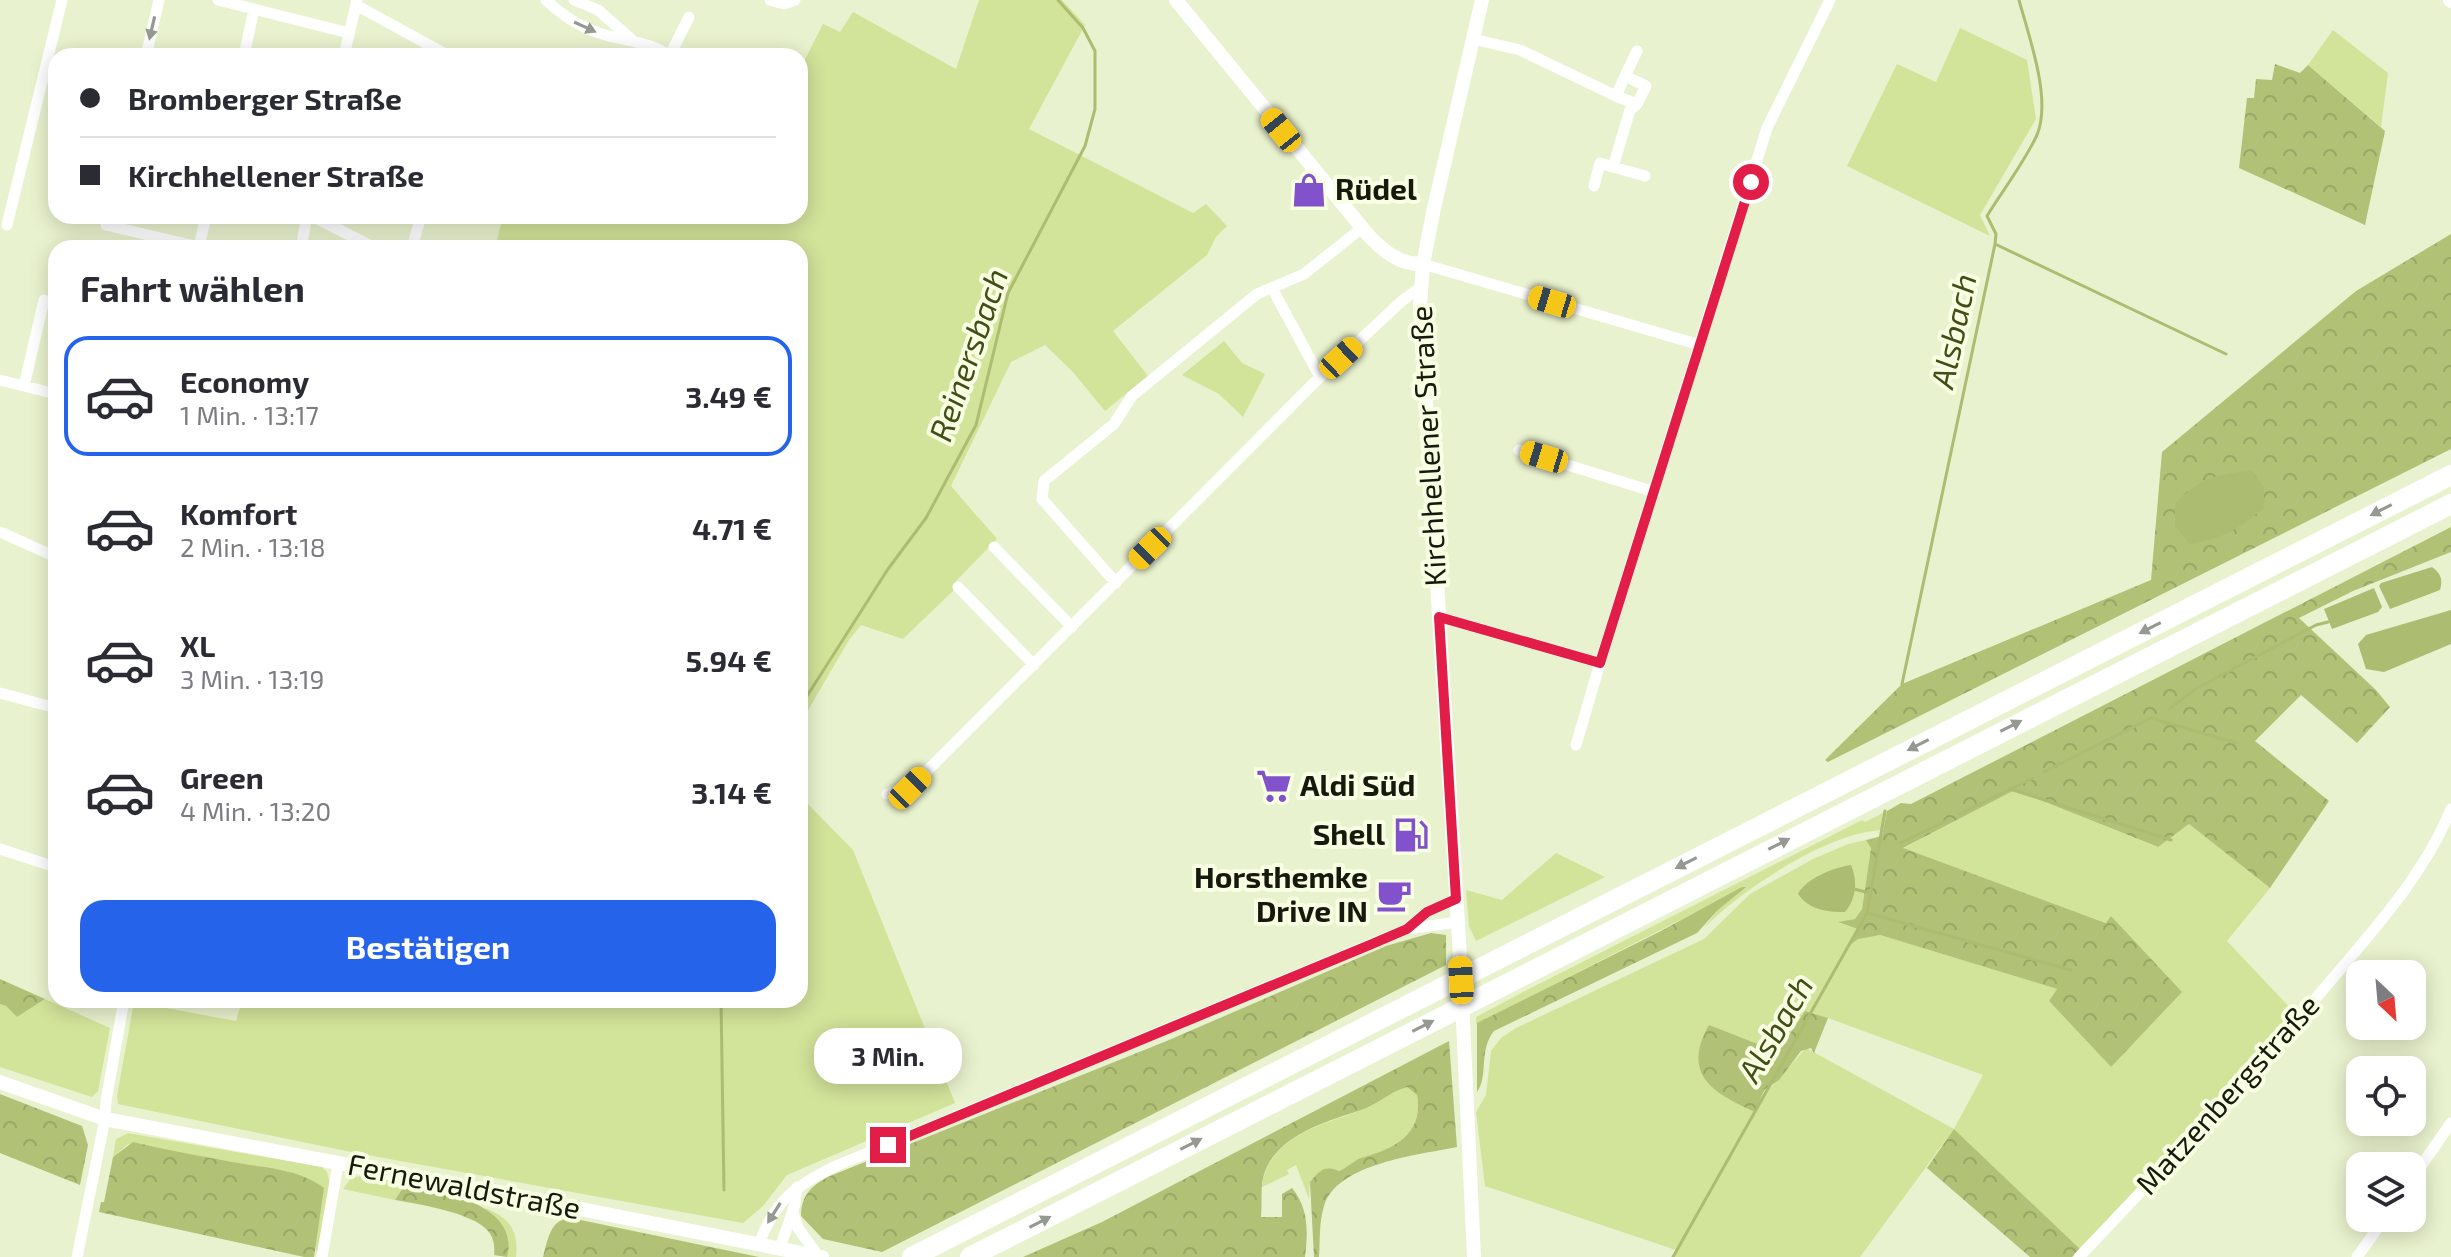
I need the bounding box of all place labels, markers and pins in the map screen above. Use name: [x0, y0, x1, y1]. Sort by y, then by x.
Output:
place label: Rüdel: [1335, 170, 1417, 206]
shop icon: Rüdel: [1290, 171, 1328, 209]
place label: Aldi Süd: [1300, 766, 1415, 802]
supermarket icon: Aldi Süd: [1255, 767, 1293, 805]
place label: Shell: [1313, 815, 1385, 851]
fuel station icon: Shell: [1392, 816, 1430, 854]
place label: Horsthemke Drive IN: [1194, 858, 1368, 928]
cafe icon: Horsthemke Drive IN: [1375, 876, 1413, 914]

